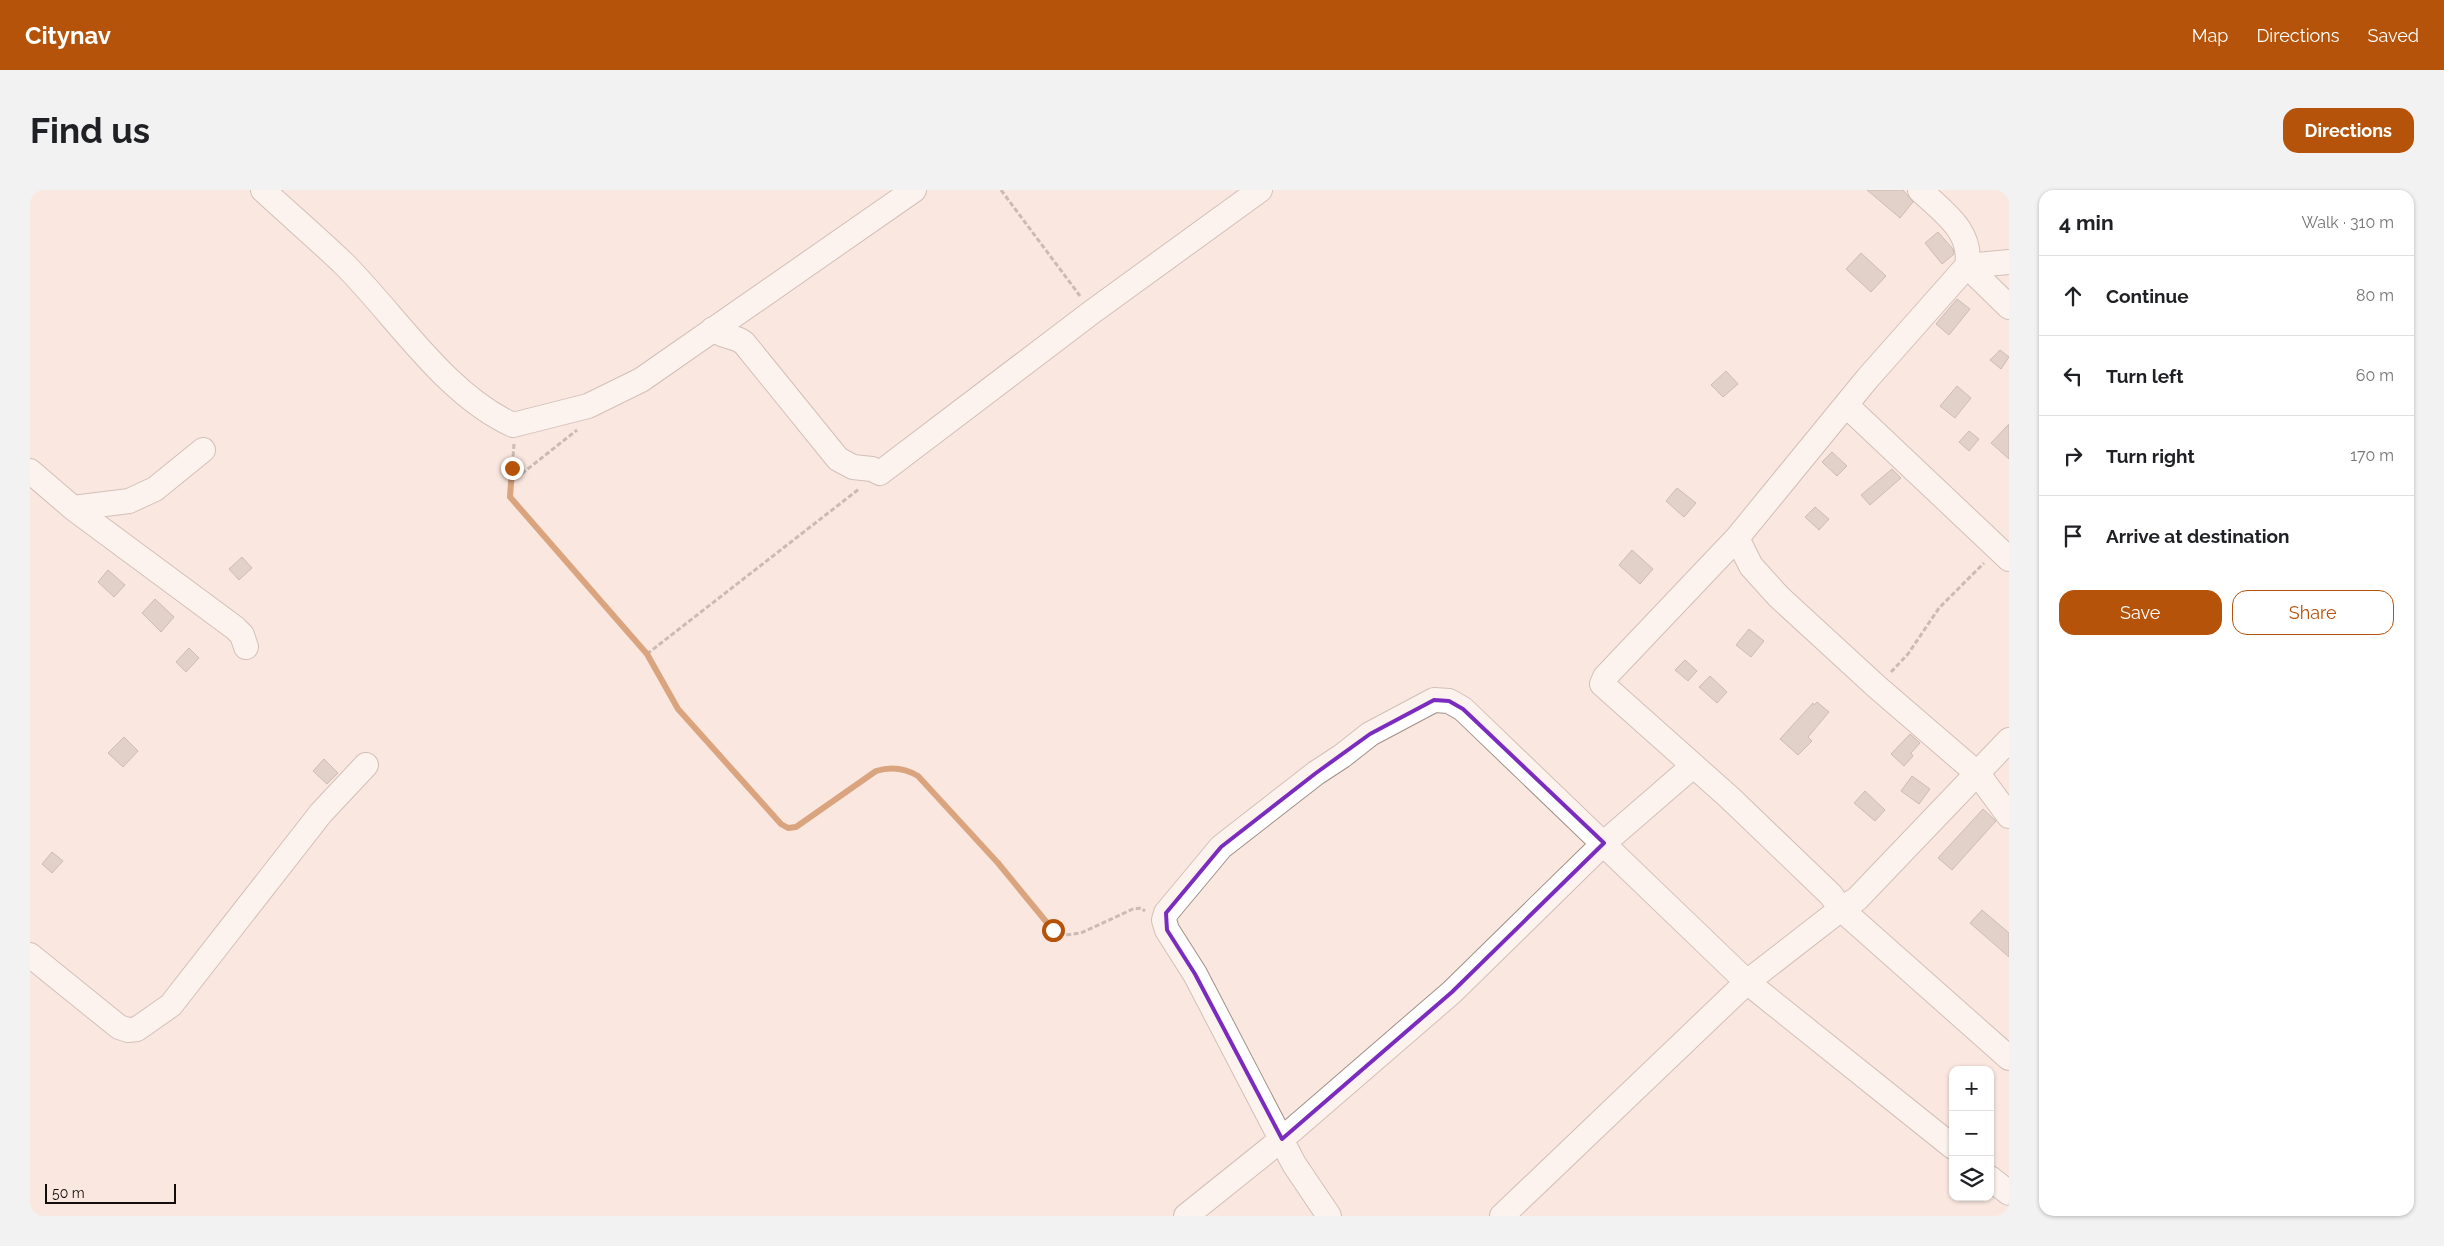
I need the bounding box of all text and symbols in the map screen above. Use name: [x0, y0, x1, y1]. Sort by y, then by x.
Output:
text: Citynav: [25, 21, 111, 50]
text: Map: [2192, 25, 2228, 46]
text: Directions: [2256, 25, 2340, 46]
text: Saved: [2368, 25, 2419, 46]
button: Directions: [2283, 108, 2414, 153]
text: Find us: [30, 110, 150, 151]
text: 4 min: [2059, 210, 2114, 235]
text: Walk · 310 m: [2301, 213, 2394, 232]
icon: ahead: [2059, 282, 2087, 310]
text: Continue: [2106, 285, 2189, 307]
text: 80 m: [2356, 286, 2394, 305]
icon: left: [2059, 362, 2087, 390]
text: Turn left: [2106, 365, 2183, 387]
text: 60 m: [2356, 366, 2394, 385]
icon: right: [2059, 442, 2087, 470]
text: Turn right: [2106, 445, 2195, 467]
text: 170 m: [2350, 446, 2394, 465]
route end: [501, 457, 524, 480]
icon: arrive: [2059, 522, 2087, 550]
text: Arrive at destination: [2106, 525, 2290, 547]
button: Save: [2059, 590, 2222, 635]
button: Share: [2232, 590, 2394, 635]
route start: [1042, 919, 1065, 942]
map controls: [1949, 1066, 1994, 1201]
button: +: [1949, 1066, 1994, 1111]
button: −: [1949, 1111, 1994, 1156]
button: layers: [1949, 1156, 1994, 1201]
scale bar: [45, 1181, 176, 1204]
text: 50 m: [52, 1185, 85, 1201]

